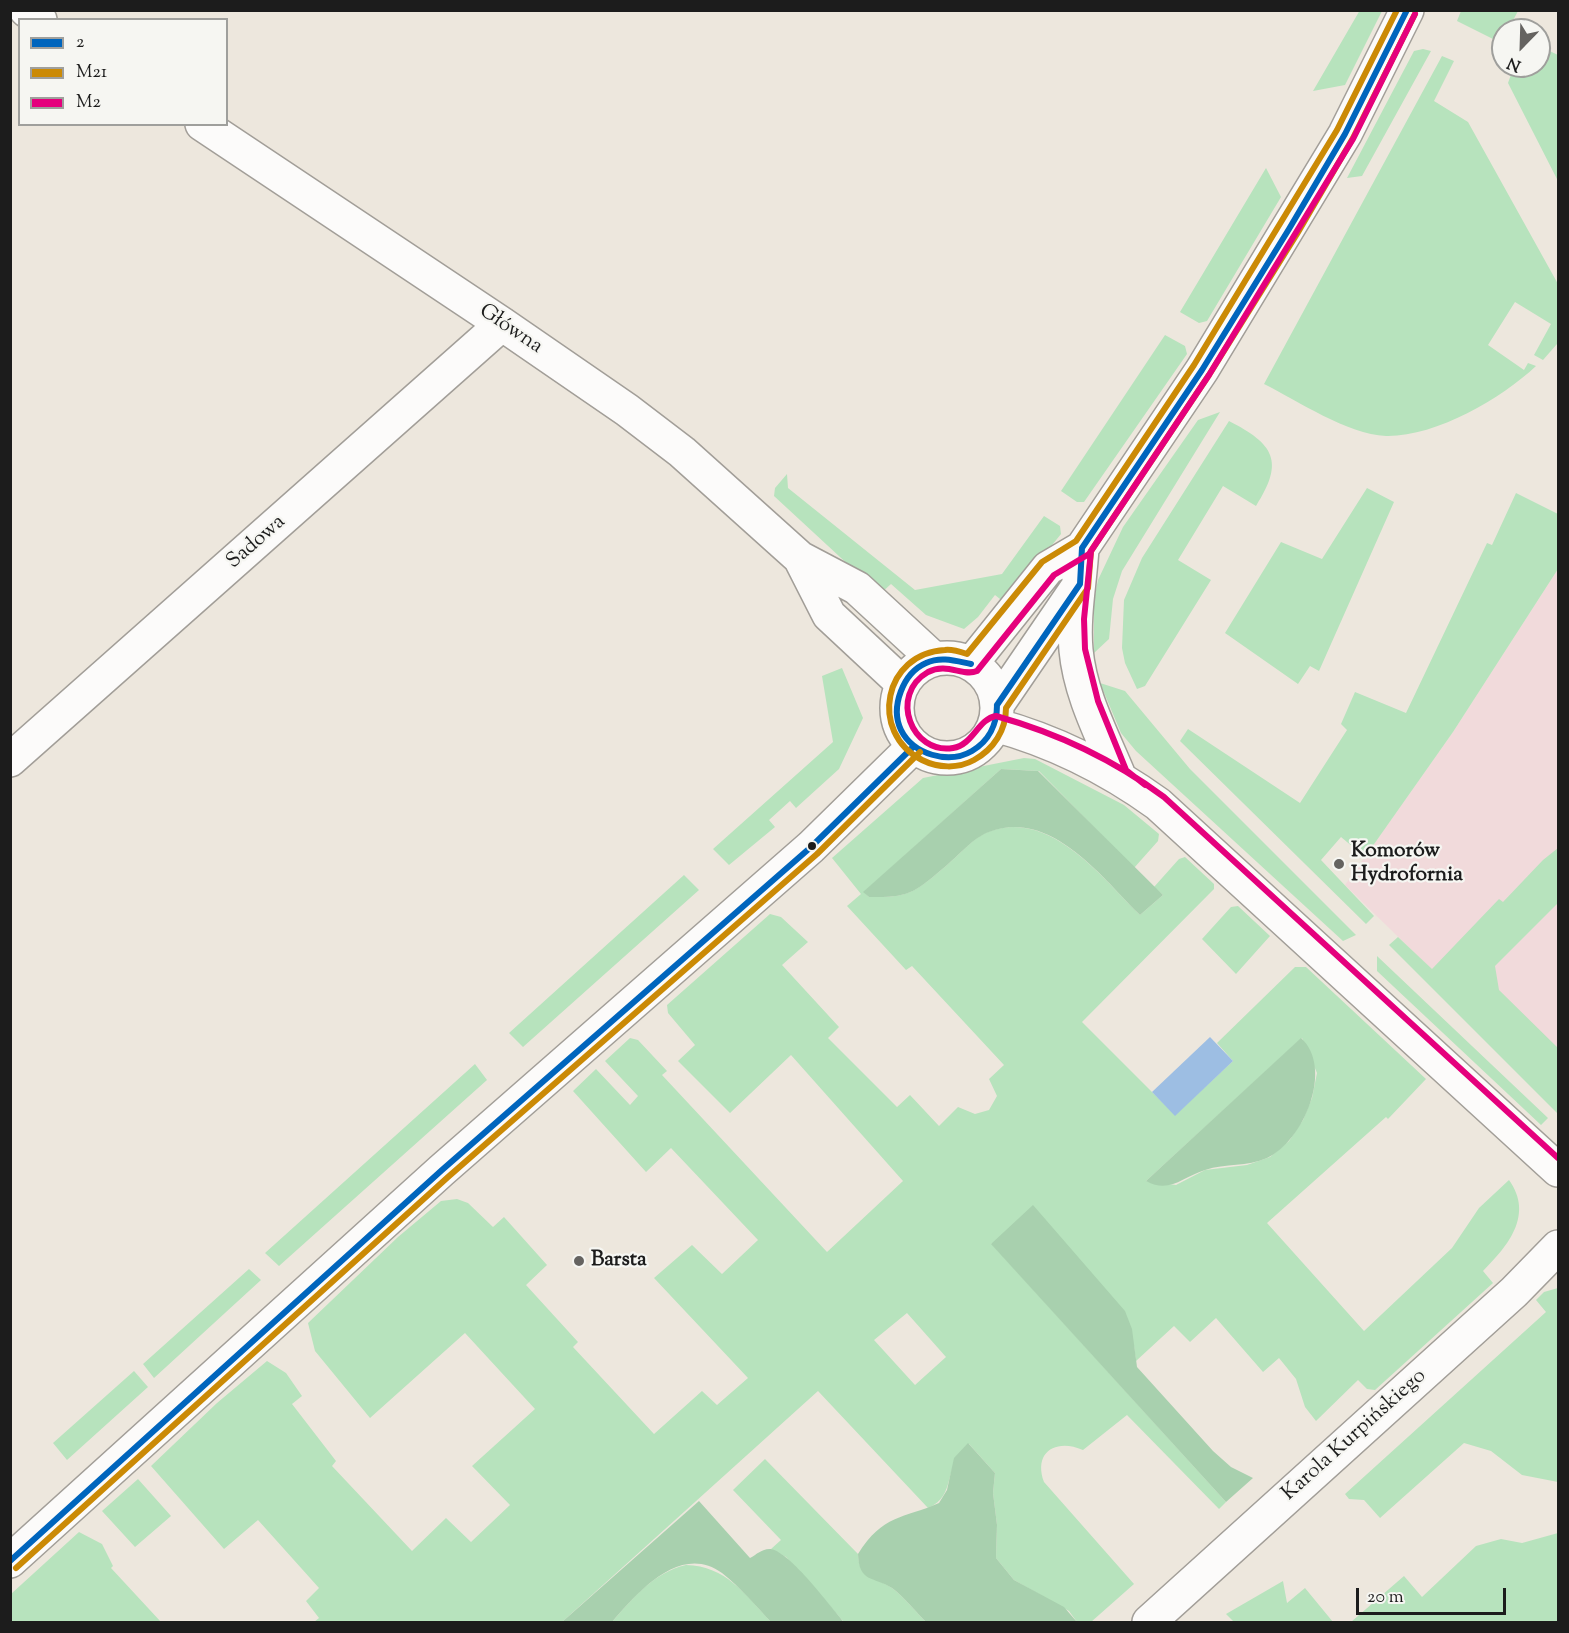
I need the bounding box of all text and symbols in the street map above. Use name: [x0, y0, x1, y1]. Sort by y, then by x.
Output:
legend: [18, 18, 228, 126]
north arrow: [1491, 18, 1551, 78]
text: 2: [76, 30, 84, 56]
text: N: [1504, 50, 1525, 76]
text: M21: [76, 60, 107, 86]
text: M2: [76, 90, 101, 116]
street label: Główna: [473, 300, 547, 360]
street label: Sadowa: [222, 511, 292, 575]
place label: Komorów Hydrofornia: [1351, 839, 1463, 889]
unlabelled marker: [806, 840, 818, 852]
marker: Komorów Hydrofornia: [1332, 857, 1346, 871]
place label: Barsta: [591, 1248, 647, 1274]
marker: Barsta: [572, 1254, 586, 1268]
street label: Karola Kurpińskiego: [1278, 1365, 1432, 1507]
scale bar: [1359, 1576, 1509, 1614]
text: 20 m: [1367, 1585, 1404, 1611]

